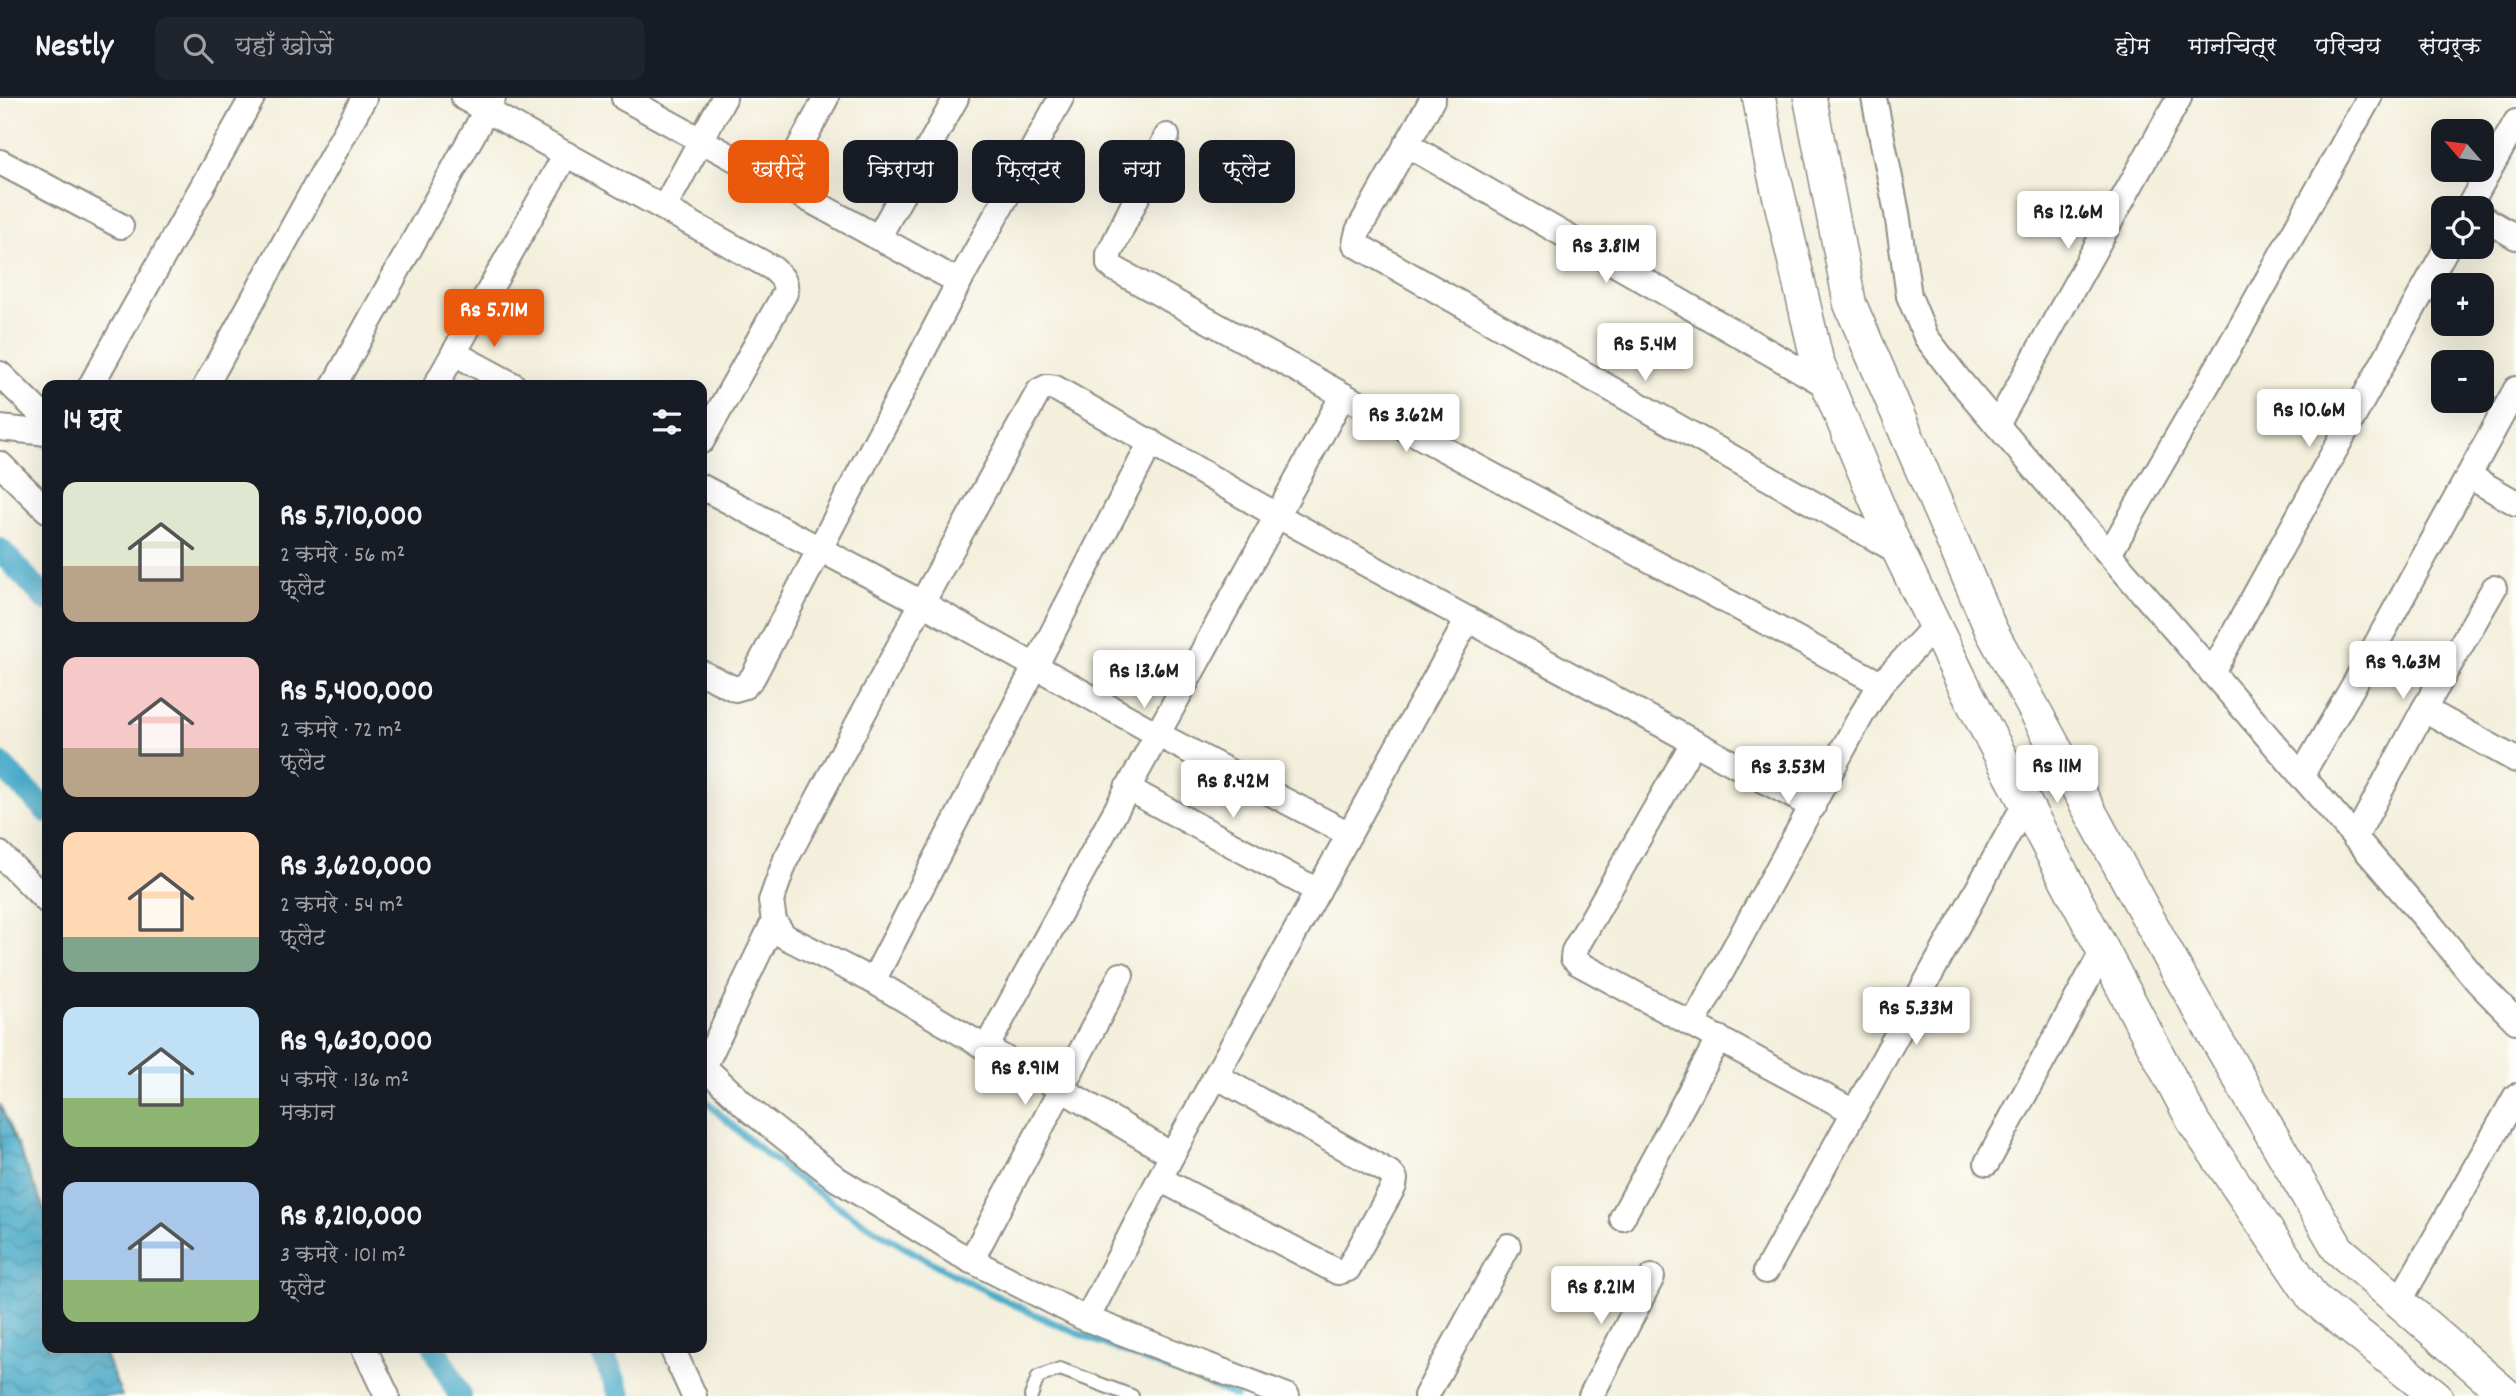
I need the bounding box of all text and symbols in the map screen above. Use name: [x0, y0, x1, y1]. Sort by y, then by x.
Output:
search box: [155, 17, 645, 80]
text: Nestly: [35, 25, 113, 72]
icon: search: [179, 29, 217, 67]
text: यहाँ खोजें: [235, 30, 334, 67]
text: होम: [2115, 31, 2150, 65]
text: मानचित्र: [2188, 31, 2277, 65]
text: परिचय: [2315, 31, 2381, 65]
text: संपर्क: [2419, 31, 2481, 65]
north arrow: [2431, 119, 2494, 182]
map controls: [2431, 119, 2494, 413]
chip: खरीदें: [728, 140, 829, 203]
chip: किराया: [843, 140, 958, 203]
chip: फ़िल्टर: [972, 140, 1085, 203]
chip: नया: [1099, 140, 1185, 203]
chip: फ़्लैट: [1199, 140, 1295, 203]
pin: Rs 12.6M: [1996, 192, 2140, 251]
button: locate: [2431, 196, 2494, 259]
text: Rs 12.6M: [2033, 197, 2103, 230]
pin: Rs 3.81M: [1534, 226, 1678, 285]
text: Rs 3.81M: [1572, 231, 1640, 264]
button: +: [2431, 273, 2494, 336]
pin: Rs 5.71M: [422, 289, 566, 349]
text: Rs 5.71M: [460, 295, 528, 328]
pin: Rs 5.4M: [1580, 324, 1710, 383]
text: Rs 5.4M: [1613, 329, 1677, 362]
button: −: [2431, 350, 2494, 413]
pin: Rs 10.6M: [2237, 390, 2381, 449]
pin: Rs 3.62M: [1334, 394, 1478, 454]
text: Rs 10.6M: [2273, 395, 2345, 428]
text: Rs 3.62M: [1369, 400, 1443, 433]
text: 14 घर: [63, 401, 121, 444]
icon: filters: [648, 403, 686, 441]
text: Rs 5,710,000: [280, 497, 423, 540]
icon: home: [119, 510, 203, 594]
text: 2 कमरे · 56 m²: [280, 540, 405, 573]
text: फ़्लैट: [280, 573, 326, 606]
pin: Rs 9.63M: [2331, 642, 2475, 701]
text: Rs 9.63M: [2365, 647, 2441, 680]
pin: Rs 13.6M: [1072, 650, 1216, 710]
text: Rs 13.6M: [1109, 656, 1179, 689]
text: Rs 5,400,000: [280, 672, 434, 715]
icon: home: [119, 685, 203, 769]
text: 2 कमरे · 72 m²: [280, 715, 402, 748]
pin: Rs 3.53M: [1716, 746, 1860, 806]
pin: Rs 11M: [2000, 746, 2114, 805]
text: फ़्लैट: [280, 748, 326, 781]
text: Rs 11M: [2032, 751, 2082, 784]
text: Rs 3.53M: [1751, 752, 1825, 785]
pin: Rs 8.42M: [1161, 760, 1305, 820]
text: Rs 8.42M: [1197, 766, 1269, 799]
text: Rs 3,620,000: [280, 847, 432, 890]
icon: home: [119, 860, 203, 944]
text: 2 कमरे · 54 m²: [280, 890, 403, 923]
text: फ़्लैट: [280, 923, 326, 956]
pin: Rs 5.33M: [1844, 988, 1988, 1047]
text: Rs 5.33M: [1879, 993, 1953, 1026]
text: Rs 9,630,000: [280, 1022, 433, 1065]
icon: home: [119, 1035, 203, 1119]
pin: Rs 8.91M: [953, 1048, 1097, 1107]
text: Rs 8.91M: [991, 1053, 1059, 1086]
text: 4 कमरे · 136 m²: [280, 1065, 409, 1098]
text: मकान: [280, 1098, 335, 1131]
text: Rs 8,210,000: [280, 1197, 423, 1240]
icon: home: [119, 1210, 203, 1294]
text: 3 कमरे · 101 m²: [280, 1240, 406, 1273]
pin: Rs 8.21M: [1529, 1266, 1673, 1326]
text: Rs 8.21M: [1567, 1272, 1635, 1305]
text: फ़्लैट: [280, 1273, 326, 1306]

